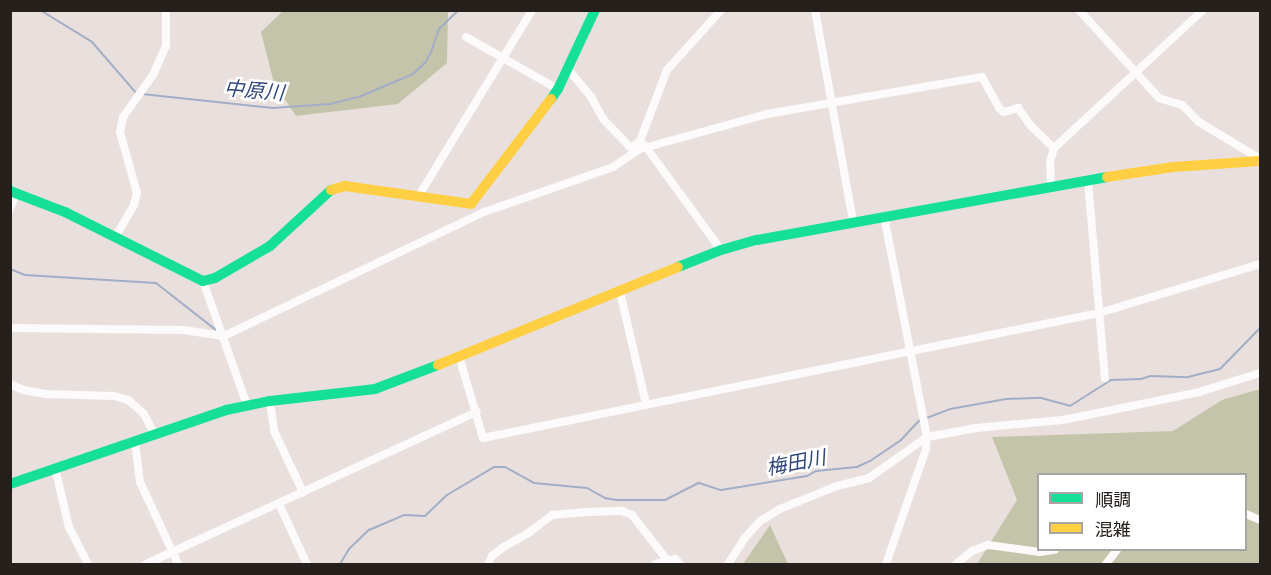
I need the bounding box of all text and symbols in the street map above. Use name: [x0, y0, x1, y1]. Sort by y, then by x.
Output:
water label: 中原川: [223, 76, 285, 106]
water label: 梅田川: [764, 445, 828, 481]
legend: [1037, 473, 1247, 551]
text: 順調: [1095, 489, 1131, 510]
text: 混雑: [1095, 519, 1131, 540]

